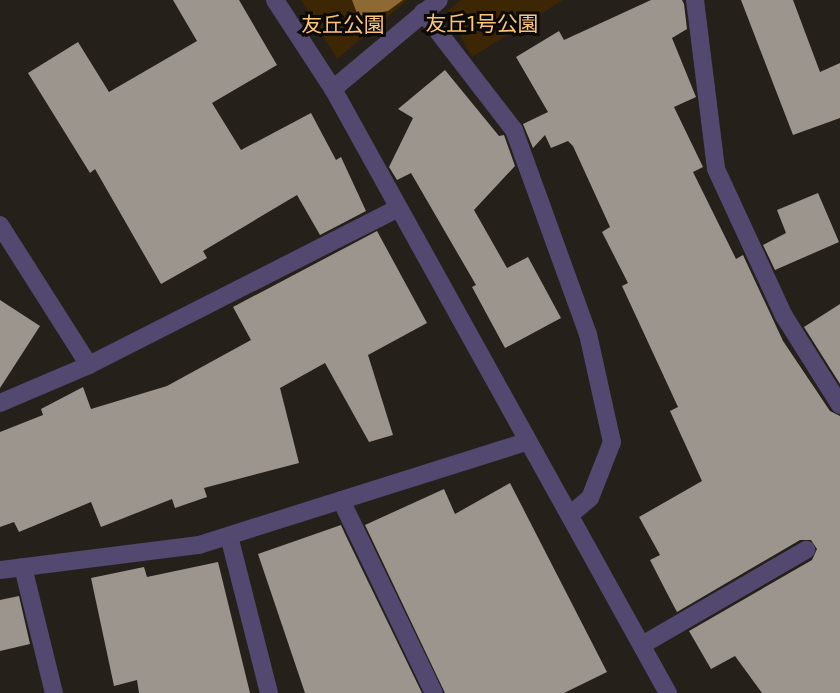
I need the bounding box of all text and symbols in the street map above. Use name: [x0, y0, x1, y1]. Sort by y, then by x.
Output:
park label: 友丘1号公園: [425, 10, 539, 36]
park label: 友丘公園: [301, 11, 385, 37]

